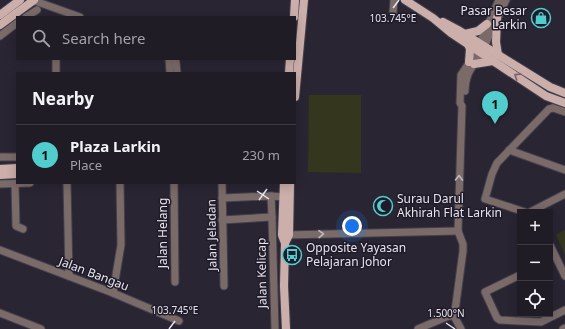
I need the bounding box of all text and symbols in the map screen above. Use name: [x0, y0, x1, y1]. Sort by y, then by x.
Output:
place label: Pasar Besar Larkin: [460, 2, 527, 33]
shop icon: Pasar Besar Larkin: [530, 7, 552, 29]
text: 103.745°E: [370, 11, 416, 25]
search box: [16, 16, 296, 60]
icon: search: [30, 27, 52, 49]
text: Search here: [62, 28, 145, 48]
one-way arrow: [514, 74, 521, 81]
text: Nearby: [32, 87, 94, 110]
pin: 1: [482, 91, 508, 124]
text: Plaza Larkin: [70, 136, 161, 156]
text: 1: [41, 146, 49, 164]
text: 230 m: [242, 146, 280, 164]
text: Place: [70, 156, 102, 174]
one-way arrow: [455, 175, 463, 181]
place label: Surau Darul Akhirah Flat Larkin: [397, 190, 502, 221]
mosque icon: Surau Darul Akhirah Flat Larkin: [372, 195, 394, 217]
street label: Jalan Helang: [154, 198, 171, 269]
street label: Jalan Jeladan: [202, 199, 221, 272]
map controls: [517, 209, 553, 317]
button: +: [517, 209, 553, 245]
your location: [342, 216, 362, 236]
one-way arrow: [318, 230, 324, 238]
street label: Jalan Kelicap: [252, 238, 271, 309]
place label: Opposite Yayasan Pelajaran Johor: [306, 239, 406, 270]
bus stop icon: Opposite Yayasan Pelajaran Johor: [281, 244, 303, 266]
button: −: [517, 245, 553, 281]
street label: Jalan Bangau: [56, 252, 132, 295]
button: locate: [517, 281, 553, 317]
text: 103.745°E: [152, 303, 198, 317]
text: 1.500°N: [427, 306, 465, 320]

